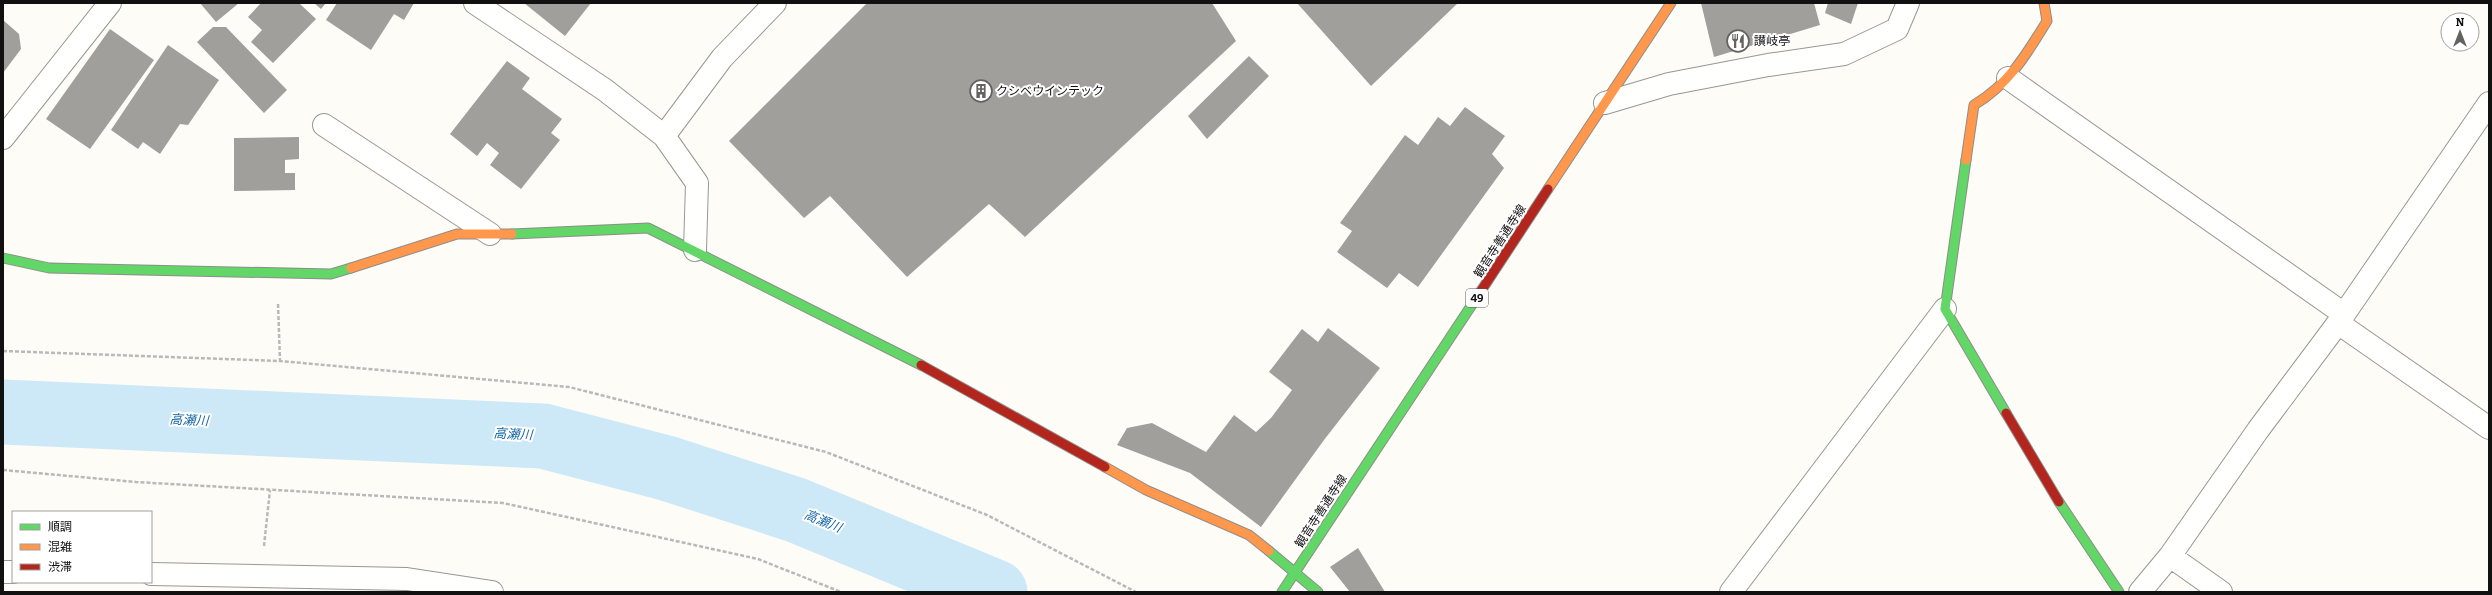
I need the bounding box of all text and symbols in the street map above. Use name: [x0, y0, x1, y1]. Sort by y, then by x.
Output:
north arrow: [2440, 12, 2480, 52]
text: N: [2456, 16, 2465, 29]
restaurant icon: 讃岐亭: [1725, 28, 1751, 54]
place label: 讃岐亭: [1754, 34, 1790, 48]
building icon: クシベウインテック: [968, 78, 994, 104]
place label: クシベウインテック: [996, 84, 1104, 98]
street label: 観音寺善通寺線: [1471, 202, 1529, 280]
road number: 49: [1466, 289, 1488, 307]
water label: 高瀬川: [169, 411, 211, 429]
water label: 高瀬川: [493, 425, 535, 443]
street label: 観音寺善通寺線: [1292, 472, 1350, 550]
water label: 高瀬川: [802, 507, 846, 536]
legend: [12, 511, 152, 583]
text: 順調: [48, 520, 72, 534]
text: 混雑: [48, 540, 72, 554]
text: 渋滞: [48, 560, 72, 574]

